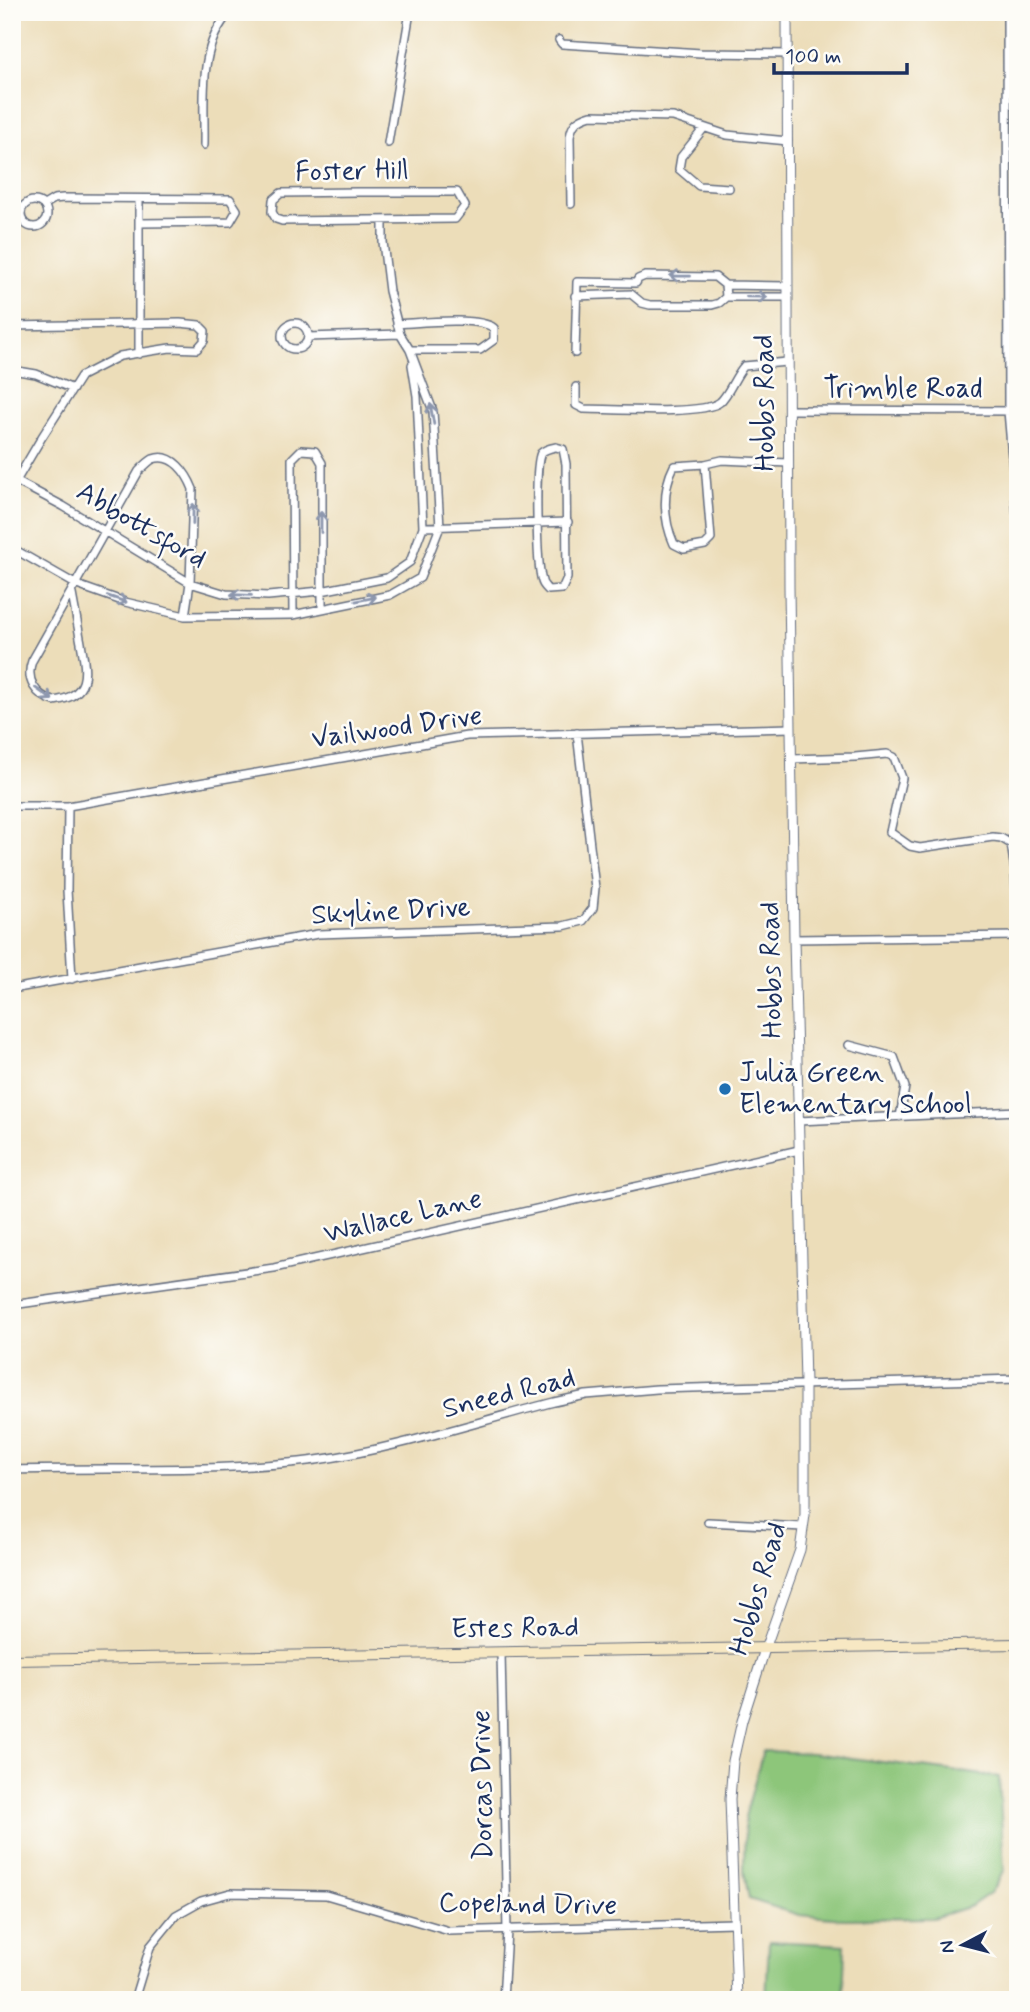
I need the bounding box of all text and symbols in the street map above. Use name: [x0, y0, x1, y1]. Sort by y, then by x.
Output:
scale bar: [774, 32, 908, 76]
text: 100 m: [785, 43, 841, 71]
street label: Foster Hill: [295, 153, 409, 191]
one-way arrow: [669, 269, 692, 283]
one-way arrow: [745, 290, 768, 304]
street label: Hobbs Road: [747, 334, 784, 472]
street label: Trimble Road: [823, 371, 983, 408]
one-way arrow: [425, 403, 438, 426]
street label: Abbottsford: [68, 474, 213, 580]
one-way arrow: [186, 503, 199, 526]
one-way arrow: [314, 511, 328, 534]
one-way arrow: [230, 588, 253, 602]
one-way arrow: [354, 592, 377, 606]
one-way arrow: [106, 594, 128, 606]
one-way arrow: [34, 687, 53, 701]
street label: Vailwood Drive: [309, 698, 485, 758]
street label: Skyline Drive: [310, 889, 472, 935]
street label: Hobbs Road: [752, 901, 792, 1039]
place label: Julia Green Elementary School: [739, 1055, 972, 1124]
marker: Julia Green Elementary School: [717, 1081, 733, 1097]
street label: Wallace Lane: [320, 1181, 486, 1253]
street label: Sneed Road: [439, 1360, 579, 1428]
street label: Hobbs Road: [721, 1518, 797, 1660]
street label: Estes Road: [451, 1609, 579, 1649]
street label: Dorcas Drive: [463, 1709, 503, 1861]
street label: Copeland Drive: [438, 1885, 618, 1925]
north arrow: [928, 1910, 998, 1980]
text: N: [934, 1939, 961, 1955]

